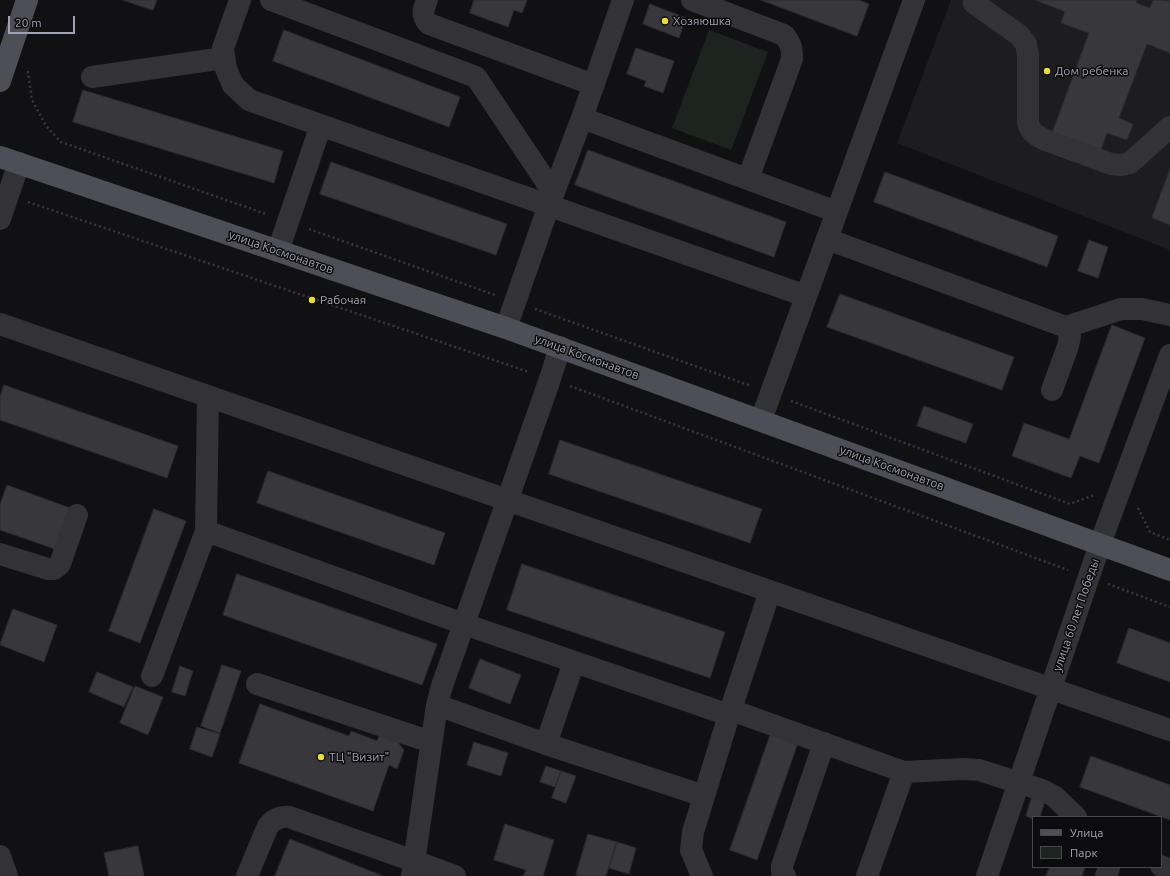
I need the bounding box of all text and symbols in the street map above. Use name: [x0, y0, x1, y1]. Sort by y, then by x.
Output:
scale bar: [10, 8, 77, 34]
place label: Хозяюшка: [673, 14, 731, 28]
text: 20 m: [15, 16, 42, 29]
marker: Хозяюшка: [660, 16, 670, 26]
place label: Дом ребенка: [1055, 64, 1128, 78]
marker: Дом ребенка: [1042, 66, 1052, 76]
street label: улица Космонавтов: [227, 227, 335, 277]
place label: Рабочая: [320, 293, 366, 307]
marker: Рабочая: [307, 295, 317, 305]
street label: улица Космонавтов: [533, 331, 641, 383]
street label: улица Космонавтов: [838, 442, 946, 494]
street label: улица 60 лет Победы: [1050, 557, 1102, 673]
place label: ТЦ "Визит": [329, 750, 389, 764]
marker: ТЦ "Визит": [316, 752, 326, 762]
legend: [1032, 816, 1162, 868]
text: Улица: [1070, 826, 1103, 839]
text: Парк: [1070, 846, 1098, 859]

